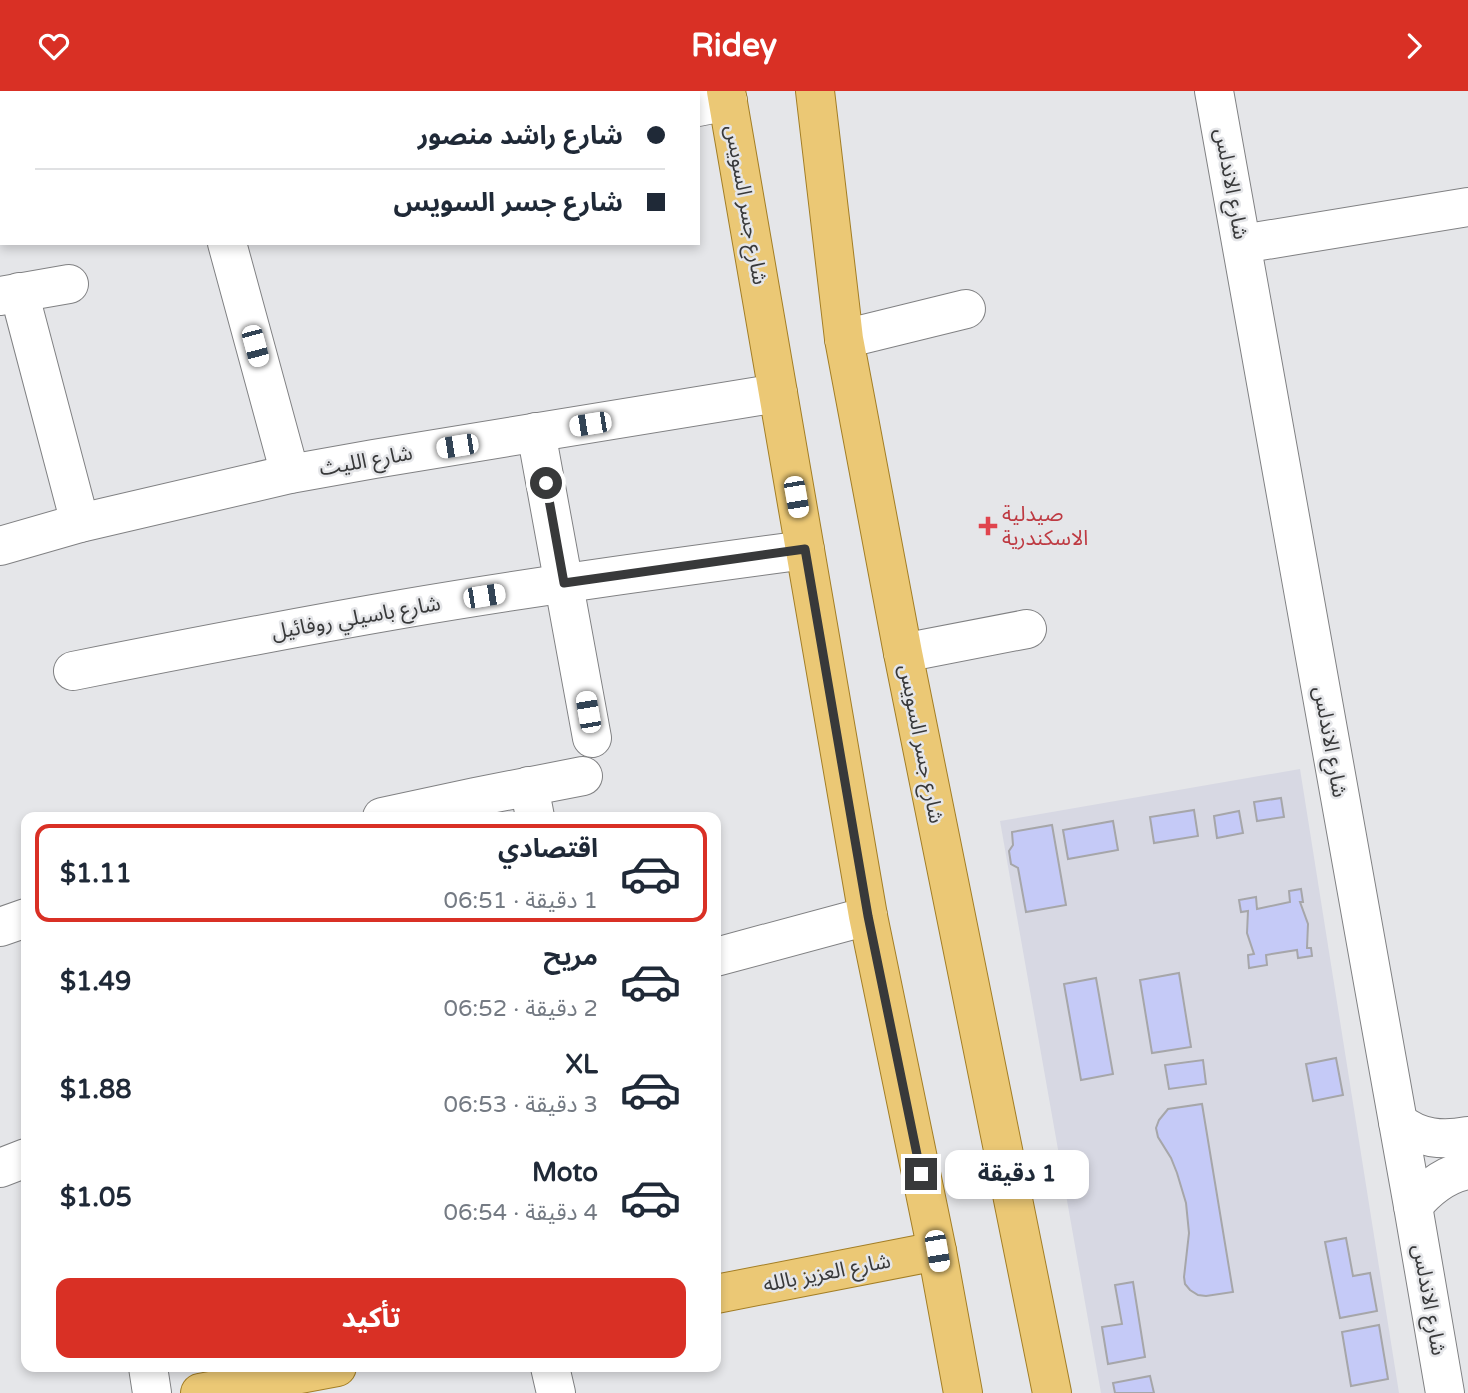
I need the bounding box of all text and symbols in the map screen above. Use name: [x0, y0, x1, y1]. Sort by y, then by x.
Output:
icon: heart: [35, 27, 73, 65]
text: Ridey: [691, 27, 777, 65]
icon: forward: [1395, 27, 1433, 65]
text: شارع راشد منصور: [418, 120, 623, 151]
street label: شارع جسر السويس: [718, 123, 772, 287]
street label: شارع الاندلس: [1207, 126, 1253, 242]
text: شارع جسر السويس: [394, 187, 623, 218]
car: [240, 323, 271, 369]
car: [568, 410, 613, 438]
car: [435, 432, 480, 460]
street label: شارع الليث: [318, 441, 415, 483]
route start: [530, 467, 562, 499]
car: [783, 474, 810, 520]
place label: صيدلية الاسكندرية: [1002, 502, 1088, 551]
marker: صيدلية الاسكندرية: [980, 518, 996, 534]
car: [462, 582, 507, 610]
street label: شارع باسيلي روفائيل: [270, 591, 443, 648]
street label: شارع جسر السويس: [891, 662, 949, 826]
street label: شارع الاندلس: [1306, 684, 1352, 800]
car: [575, 689, 602, 735]
text: اقتصادي: [498, 833, 598, 864]
icon: car: [619, 842, 682, 905]
text: $1.11: [60, 858, 132, 889]
text: 1 دقيقة · 06:51: [443, 887, 598, 915]
text: مريح: [543, 941, 598, 972]
icon: car: [619, 950, 682, 1013]
text: $1.49: [60, 966, 131, 997]
text: 2 دقيقة · 06:52: [443, 995, 598, 1023]
text: XL: [566, 1049, 598, 1080]
icon: car: [619, 1058, 682, 1121]
text: $1.88: [60, 1074, 132, 1105]
text: 3 دقيقة · 06:53: [443, 1091, 598, 1119]
callout: 1 دقيقة: [946, 1149, 1089, 1199]
text: Moto: [532, 1157, 598, 1188]
route end: [905, 1158, 937, 1190]
text: 1 دقيقة: [978, 1160, 1056, 1188]
icon: car: [619, 1166, 682, 1229]
text: $1.05: [60, 1182, 132, 1213]
text: 4 دقيقة · 06:54: [443, 1199, 598, 1227]
car: [924, 1228, 951, 1274]
street label: شارع الاندلس: [1405, 1242, 1451, 1358]
street label: شارع العزيز بالله: [761, 1248, 893, 1300]
button: تأكيد: [56, 1278, 686, 1358]

